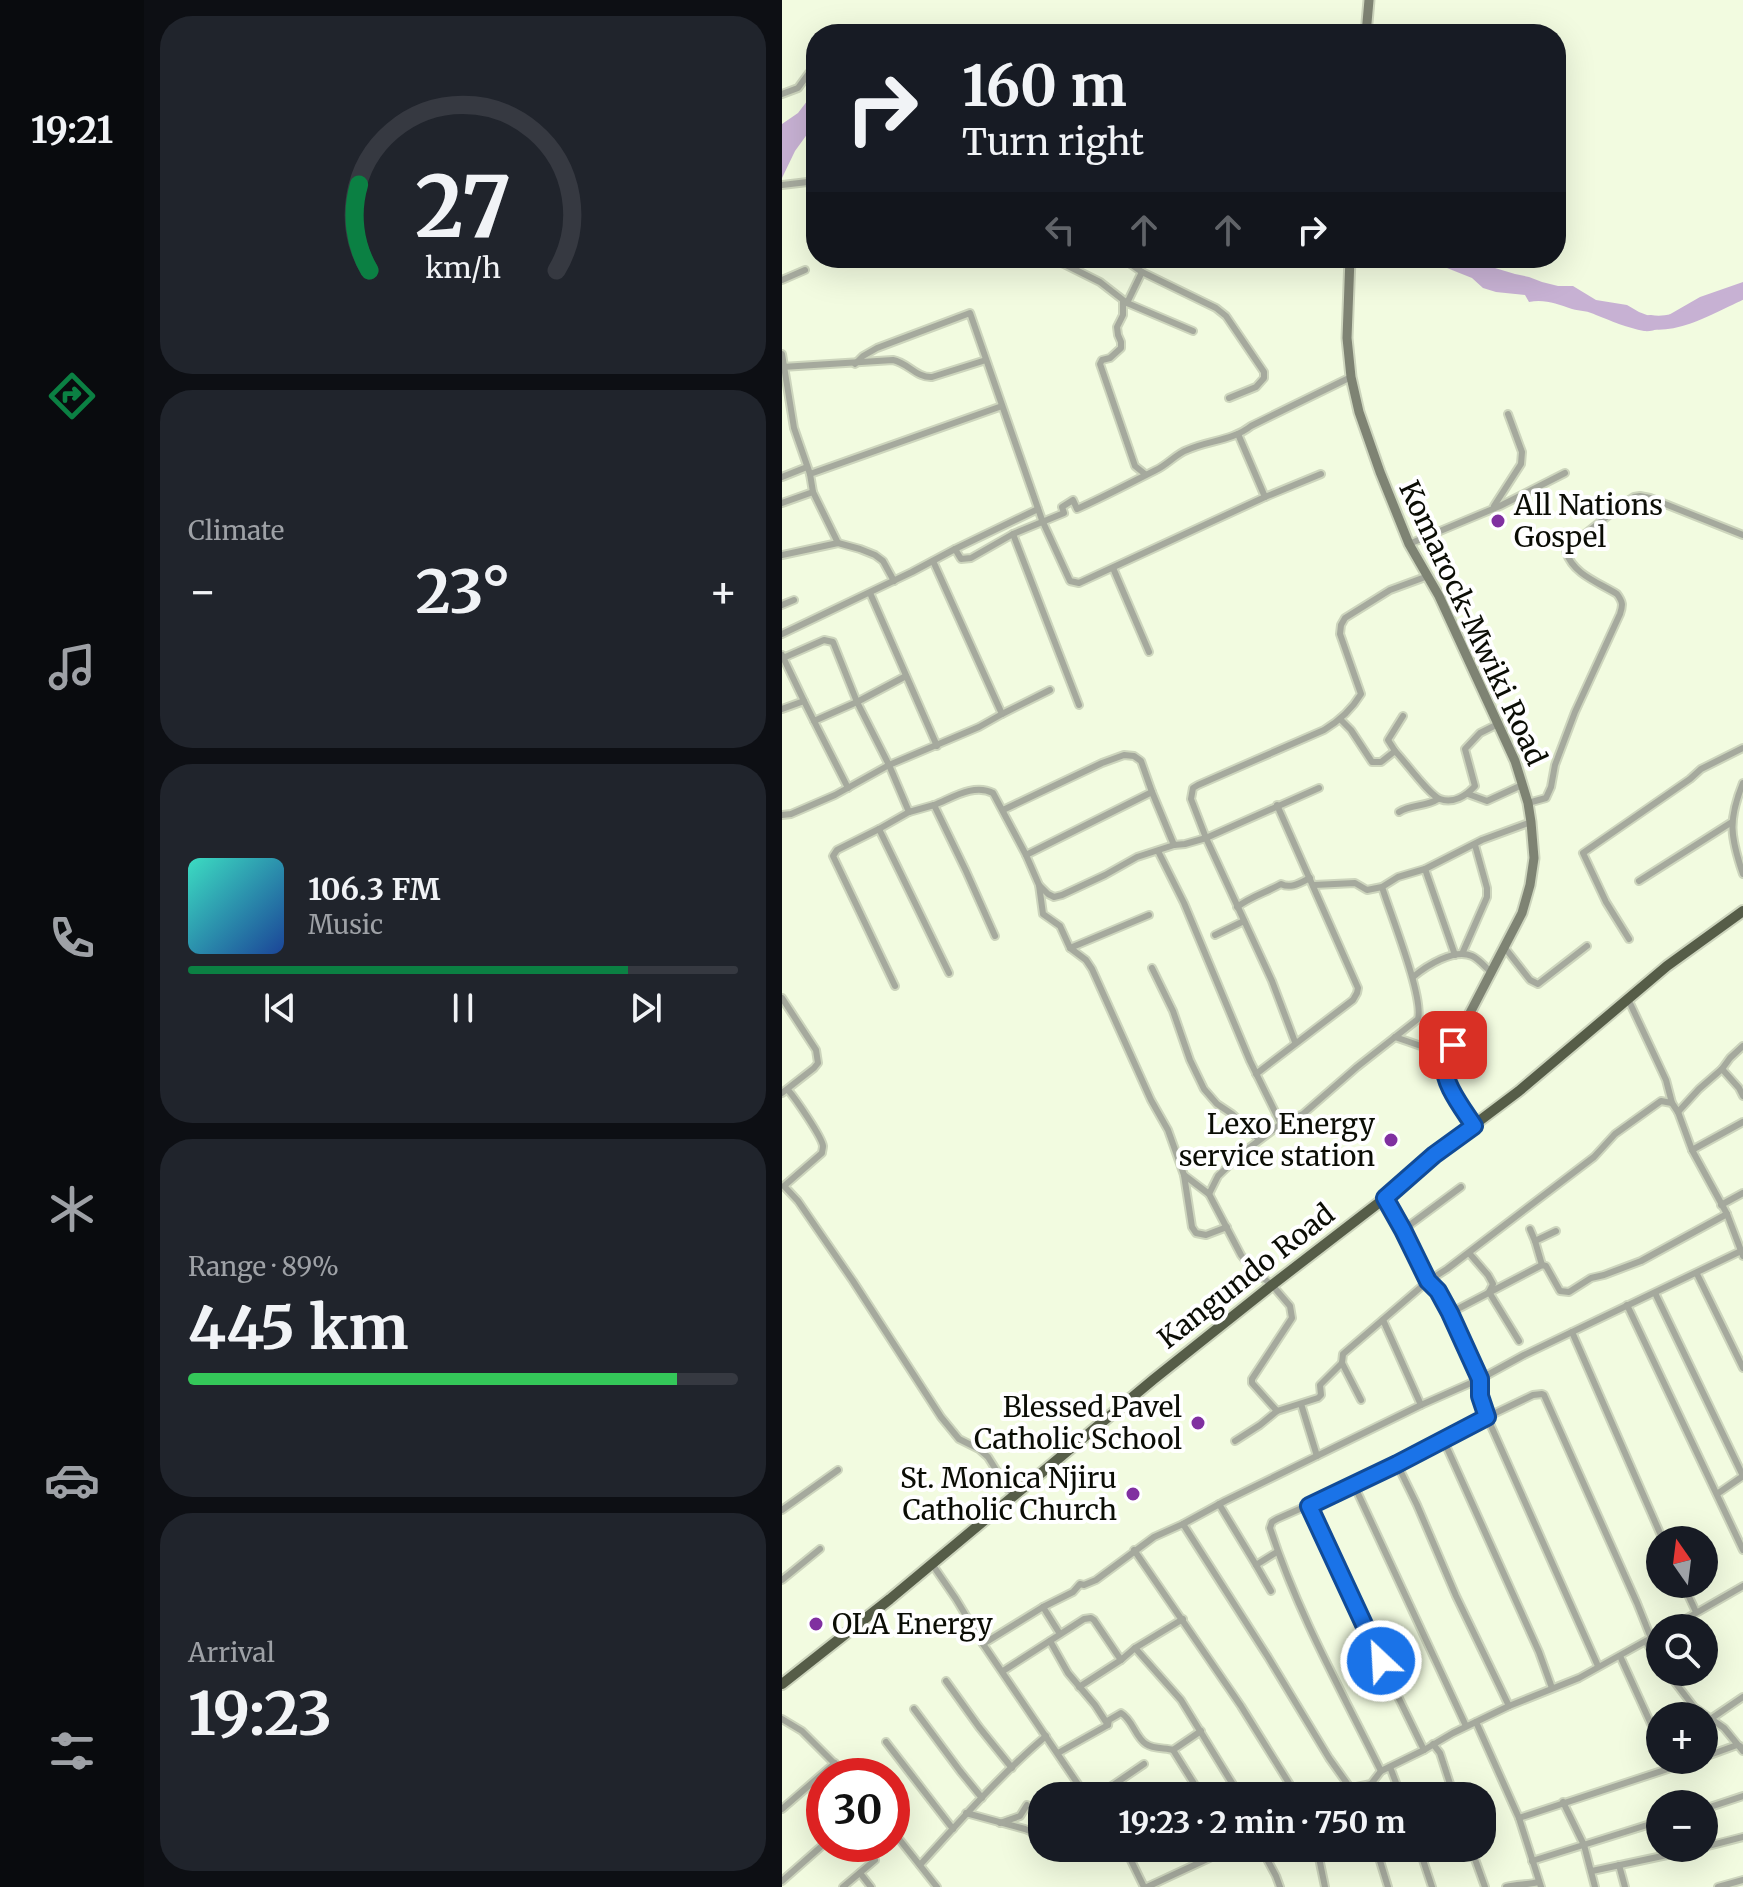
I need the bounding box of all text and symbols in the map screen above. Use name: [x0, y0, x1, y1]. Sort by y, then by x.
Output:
text: 160 m: [962, 51, 1127, 121]
icon: right: [830, 56, 934, 160]
text: 19:21: [31, 108, 113, 153]
text: Turn right: [962, 120, 1144, 165]
text: 27: [415, 155, 511, 260]
icon: left: [1038, 208, 1082, 252]
icon: ahead: [1122, 208, 1166, 252]
icon: ahead: [1206, 208, 1250, 252]
icon: right: [1290, 208, 1334, 252]
text: km/h: [425, 250, 501, 286]
icon: directions: [44, 368, 100, 424]
street label: Komarock-Mwiki Road: [1391, 475, 1555, 771]
place label: All Nations Gospel: [1513, 487, 1663, 555]
marker: All Nations Gospel: [1489, 512, 1507, 530]
text: Climate: [188, 514, 284, 547]
text: 23°: [415, 554, 511, 629]
text: −: [188, 564, 217, 619]
text: +: [709, 564, 738, 619]
icon: music: [44, 639, 100, 695]
text: 106.3 FM: [308, 870, 440, 908]
text: Music: [308, 908, 383, 941]
icon: phone: [44, 910, 100, 966]
icon: previous: [258, 986, 302, 1030]
icon: pause: [441, 986, 485, 1030]
icon: next: [624, 986, 668, 1030]
pin: [1419, 1011, 1487, 1079]
icon: arrive: [1431, 1023, 1475, 1067]
place label: Lexo Energy service station: [1179, 1106, 1376, 1174]
marker: Lexo Energy service station: [1382, 1131, 1400, 1149]
icon: climate: [44, 1181, 100, 1237]
street label: Kangundo Road: [1150, 1196, 1342, 1356]
text: Range · 89%: [188, 1250, 339, 1283]
text: 445 km: [188, 1290, 409, 1365]
place label: Blessed Pavel Catholic School: [974, 1389, 1182, 1457]
marker: Blessed Pavel Catholic School: [1189, 1414, 1207, 1432]
icon: car: [44, 1452, 100, 1508]
place label: St. Monica Njiru Catholic Church: [900, 1460, 1117, 1528]
marker: St. Monica Njiru Catholic Church: [1124, 1485, 1142, 1503]
north arrow: [1646, 1526, 1718, 1598]
map controls: [1646, 1526, 1718, 1862]
place label: OLA Energy: [832, 1606, 993, 1642]
button: search: [1646, 1614, 1718, 1686]
marker: OLA Energy: [807, 1615, 825, 1633]
position arrow: [1339, 1619, 1423, 1703]
text: Arrival: [188, 1636, 275, 1669]
text: 19:23: [188, 1676, 332, 1751]
button: +: [1646, 1702, 1718, 1774]
icon: filters: [44, 1723, 100, 1779]
speed limit sign: 30: [806, 1758, 910, 1862]
button: −: [1646, 1790, 1718, 1862]
text: 19:23 · 2 min · 750 m: [1118, 1803, 1406, 1841]

